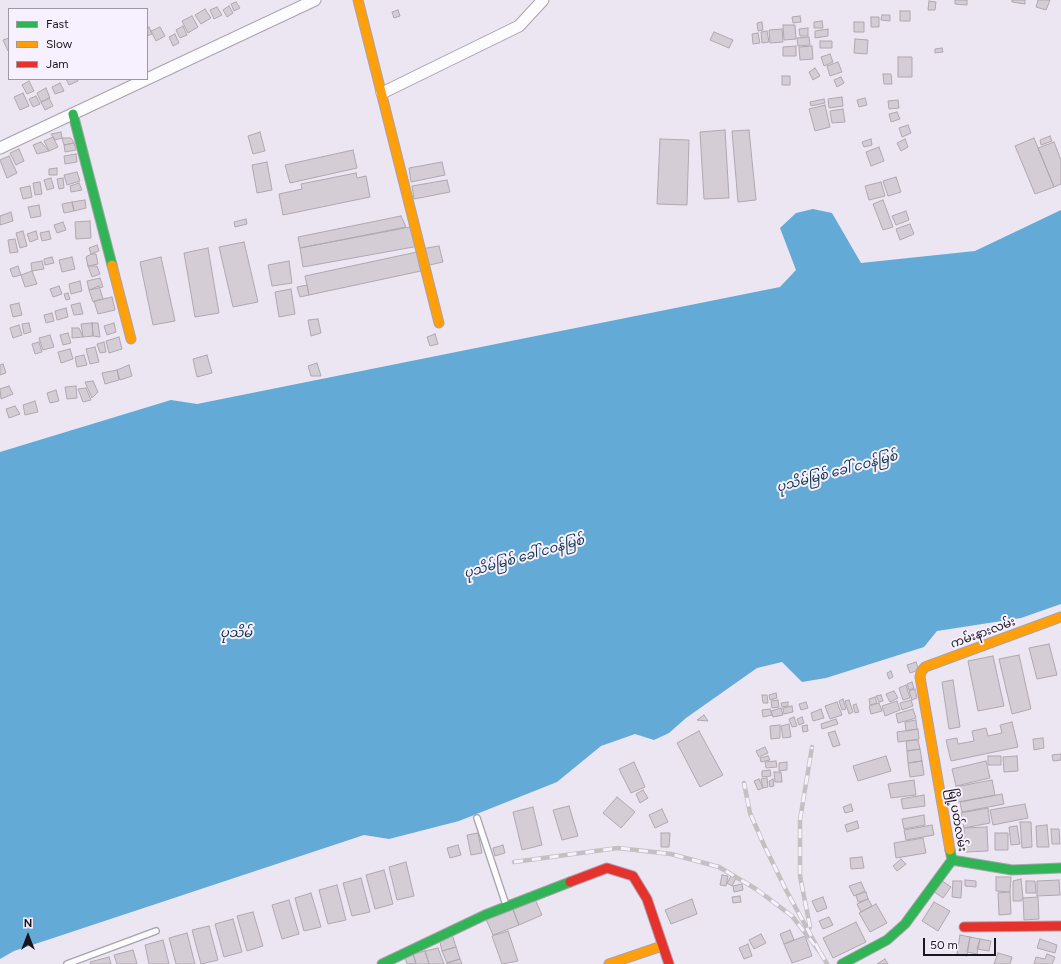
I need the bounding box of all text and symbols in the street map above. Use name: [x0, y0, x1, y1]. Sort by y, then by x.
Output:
legend: [8, 8, 148, 80]
text: Fast: [46, 17, 69, 31]
text: Slow: [46, 37, 72, 51]
text: Jam: [46, 57, 69, 71]
water label: ပုသိမ်မြစ် ခေါ် ငဝန်မြစ်: [775, 448, 899, 496]
water label: ပုသိမ်မြစ် ခေါ် ငဝန်မြစ်: [462, 532, 586, 582]
street label: ကမ်းနားလမ်း: [949, 615, 1017, 651]
water label: ပုသိမ်: [220, 625, 252, 641]
street label: မြို့ပတ်လမ်း: [944, 787, 970, 853]
north arrow: [8, 916, 48, 956]
text: N: [24, 917, 32, 930]
scale bar: [925, 930, 998, 956]
text: 50 m: [930, 938, 958, 952]

